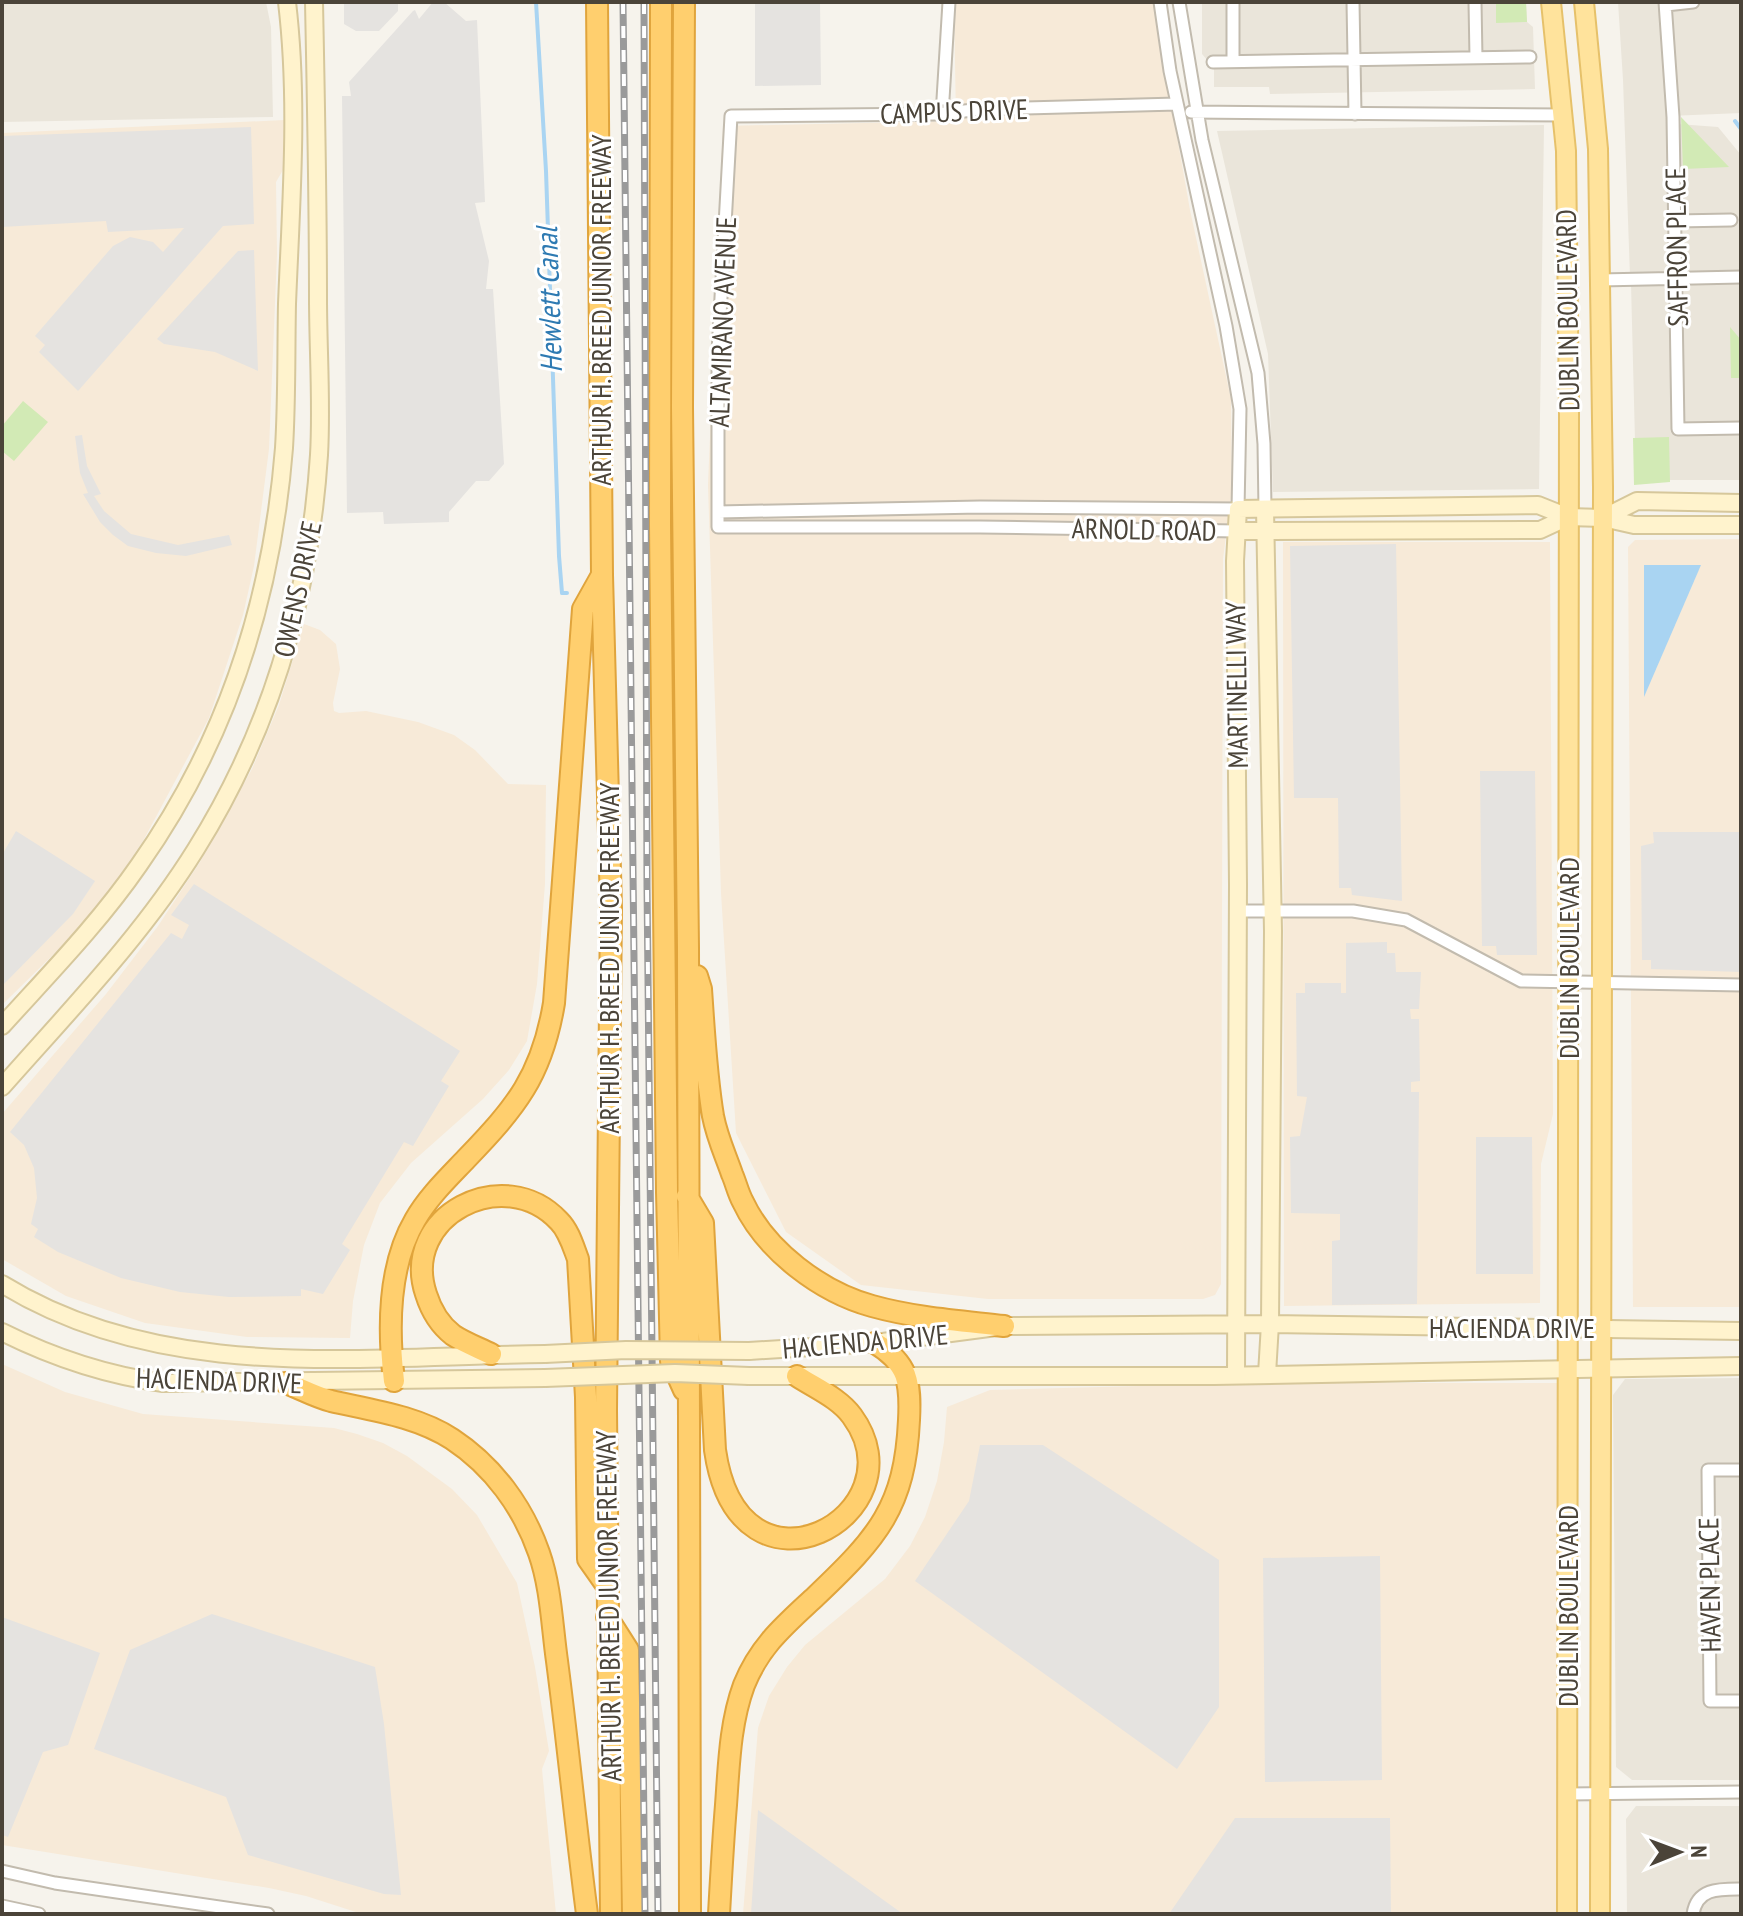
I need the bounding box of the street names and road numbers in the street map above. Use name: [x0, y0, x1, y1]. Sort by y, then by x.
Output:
street label: CAMPUS DRIVE: [879, 90, 1029, 132]
street label: ARTHUR H. BREED JUNIOR FREEWAY: [582, 134, 619, 486]
street label: SAFFRON PLACE: [1656, 167, 1696, 327]
street label: DUBLIN BOULEVARD: [1547, 209, 1587, 411]
street label: ALTAMIRANO AVENUE: [700, 216, 744, 428]
street label: ARNOLD ROAD: [1071, 509, 1217, 549]
street label: OWENS DRIVE: [265, 517, 329, 661]
street label: MARTINELLI WAY: [1216, 601, 1256, 769]
street label: ARTHUR H. BREED JUNIOR FREEWAY: [590, 782, 627, 1134]
street label: DUBLIN BOULEVARD: [1550, 857, 1587, 1059]
street label: HACIENDA DRIVE: [1429, 1309, 1595, 1346]
street label: HACIENDA DRIVE: [781, 1315, 949, 1367]
street label: HACIENDA DRIVE: [135, 1359, 303, 1401]
street label: ARTHUR H. BREED JUNIOR FREEWAY: [586, 1430, 630, 1782]
street label: DUBLIN BOULEVARD: [1549, 1505, 1586, 1707]
street label: HAVEN PLACE: [1689, 1517, 1729, 1653]

